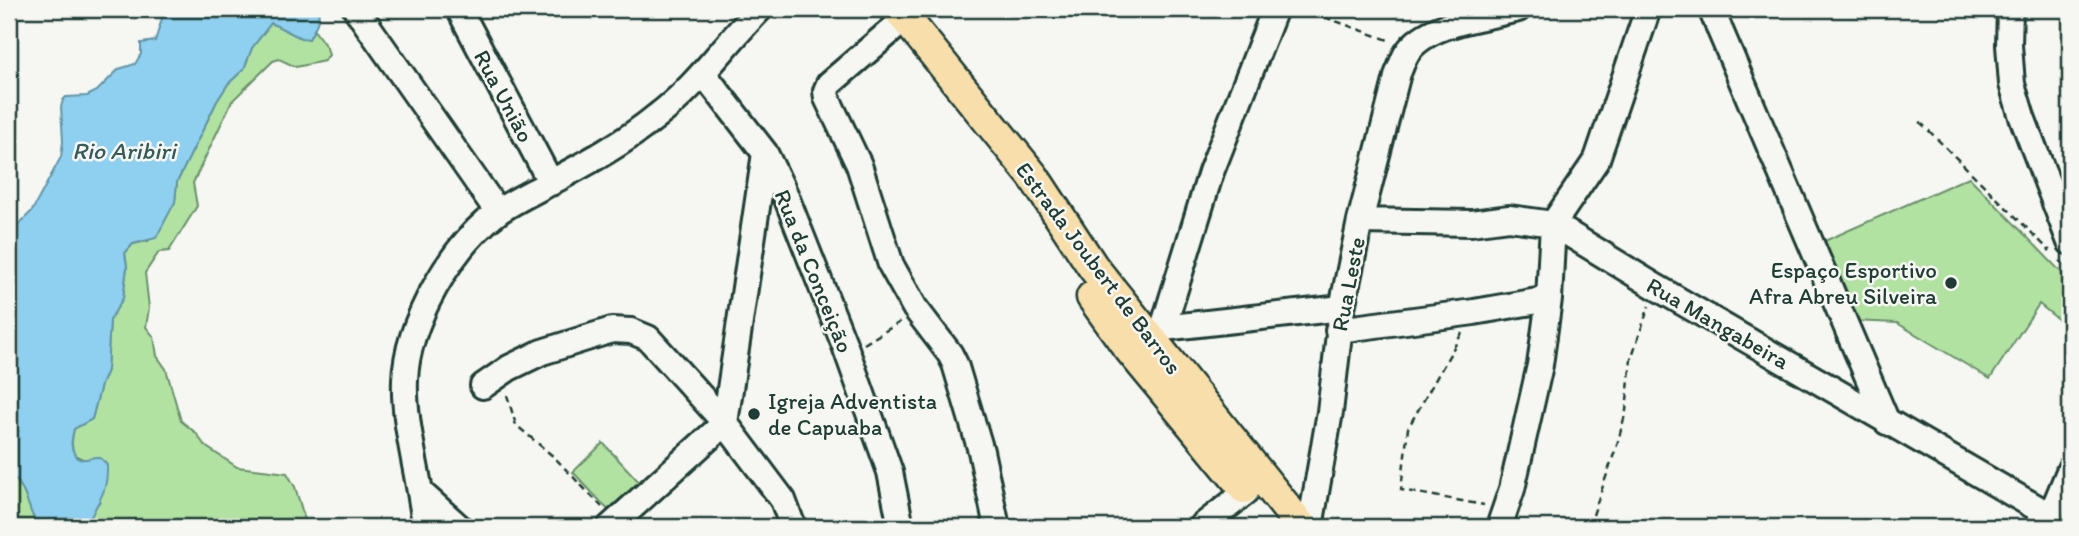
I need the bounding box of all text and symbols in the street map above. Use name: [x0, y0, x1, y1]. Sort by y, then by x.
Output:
street label: Rua União: [468, 45, 540, 147]
water label: Rio Aribiri: [72, 136, 179, 165]
street label: Estrada Joubert de Barros: [1010, 156, 1188, 380]
street label: Rua da Conceição: [768, 185, 860, 357]
street label: Rua Leste: [1325, 234, 1371, 334]
place label: Espaço Esportivo Afra Abreu Silveira: [1749, 256, 1937, 310]
street label: Rua Mangabeira: [1642, 271, 1794, 375]
marker: Espaço Esportivo Afra Abreu Silveira: [1943, 275, 1959, 291]
place label: Igreja Adventista de Capuaba: [768, 387, 937, 441]
marker: Igreja Adventista de Capuaba: [746, 406, 762, 422]

